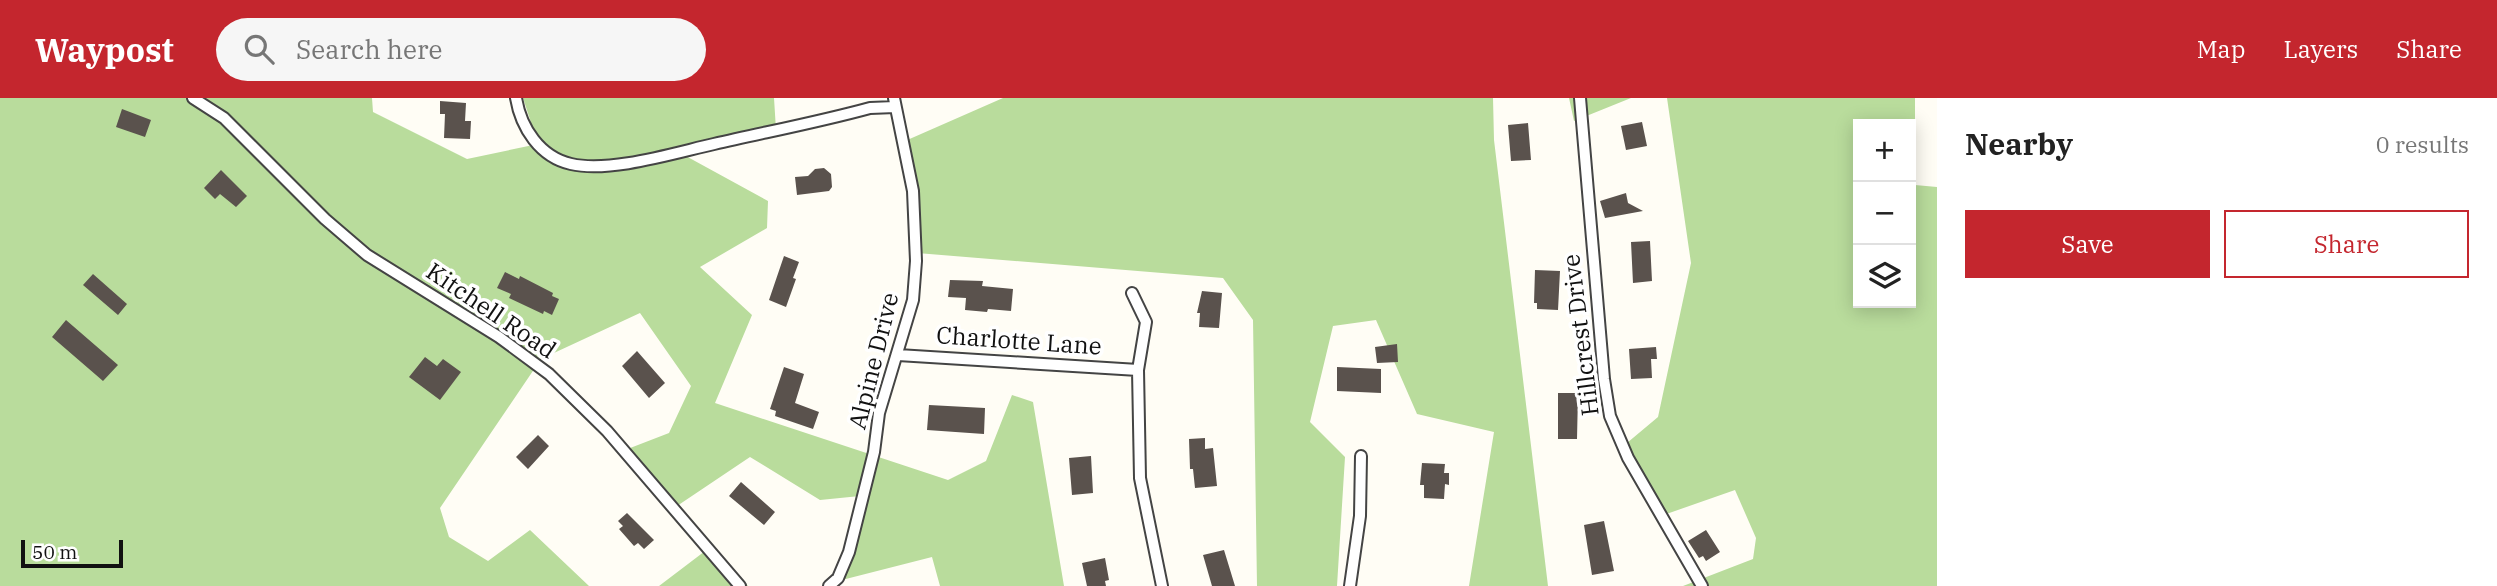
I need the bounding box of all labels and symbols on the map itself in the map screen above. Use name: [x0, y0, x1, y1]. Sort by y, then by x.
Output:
street label: Hillcrest Drive: [1554, 252, 1606, 418]
street label: Kitchell Road: [420, 255, 563, 365]
street label: Alpine Drive: [841, 289, 905, 433]
street label: Charlotte Lane: [935, 318, 1103, 362]
scale bar: [21, 537, 122, 569]

